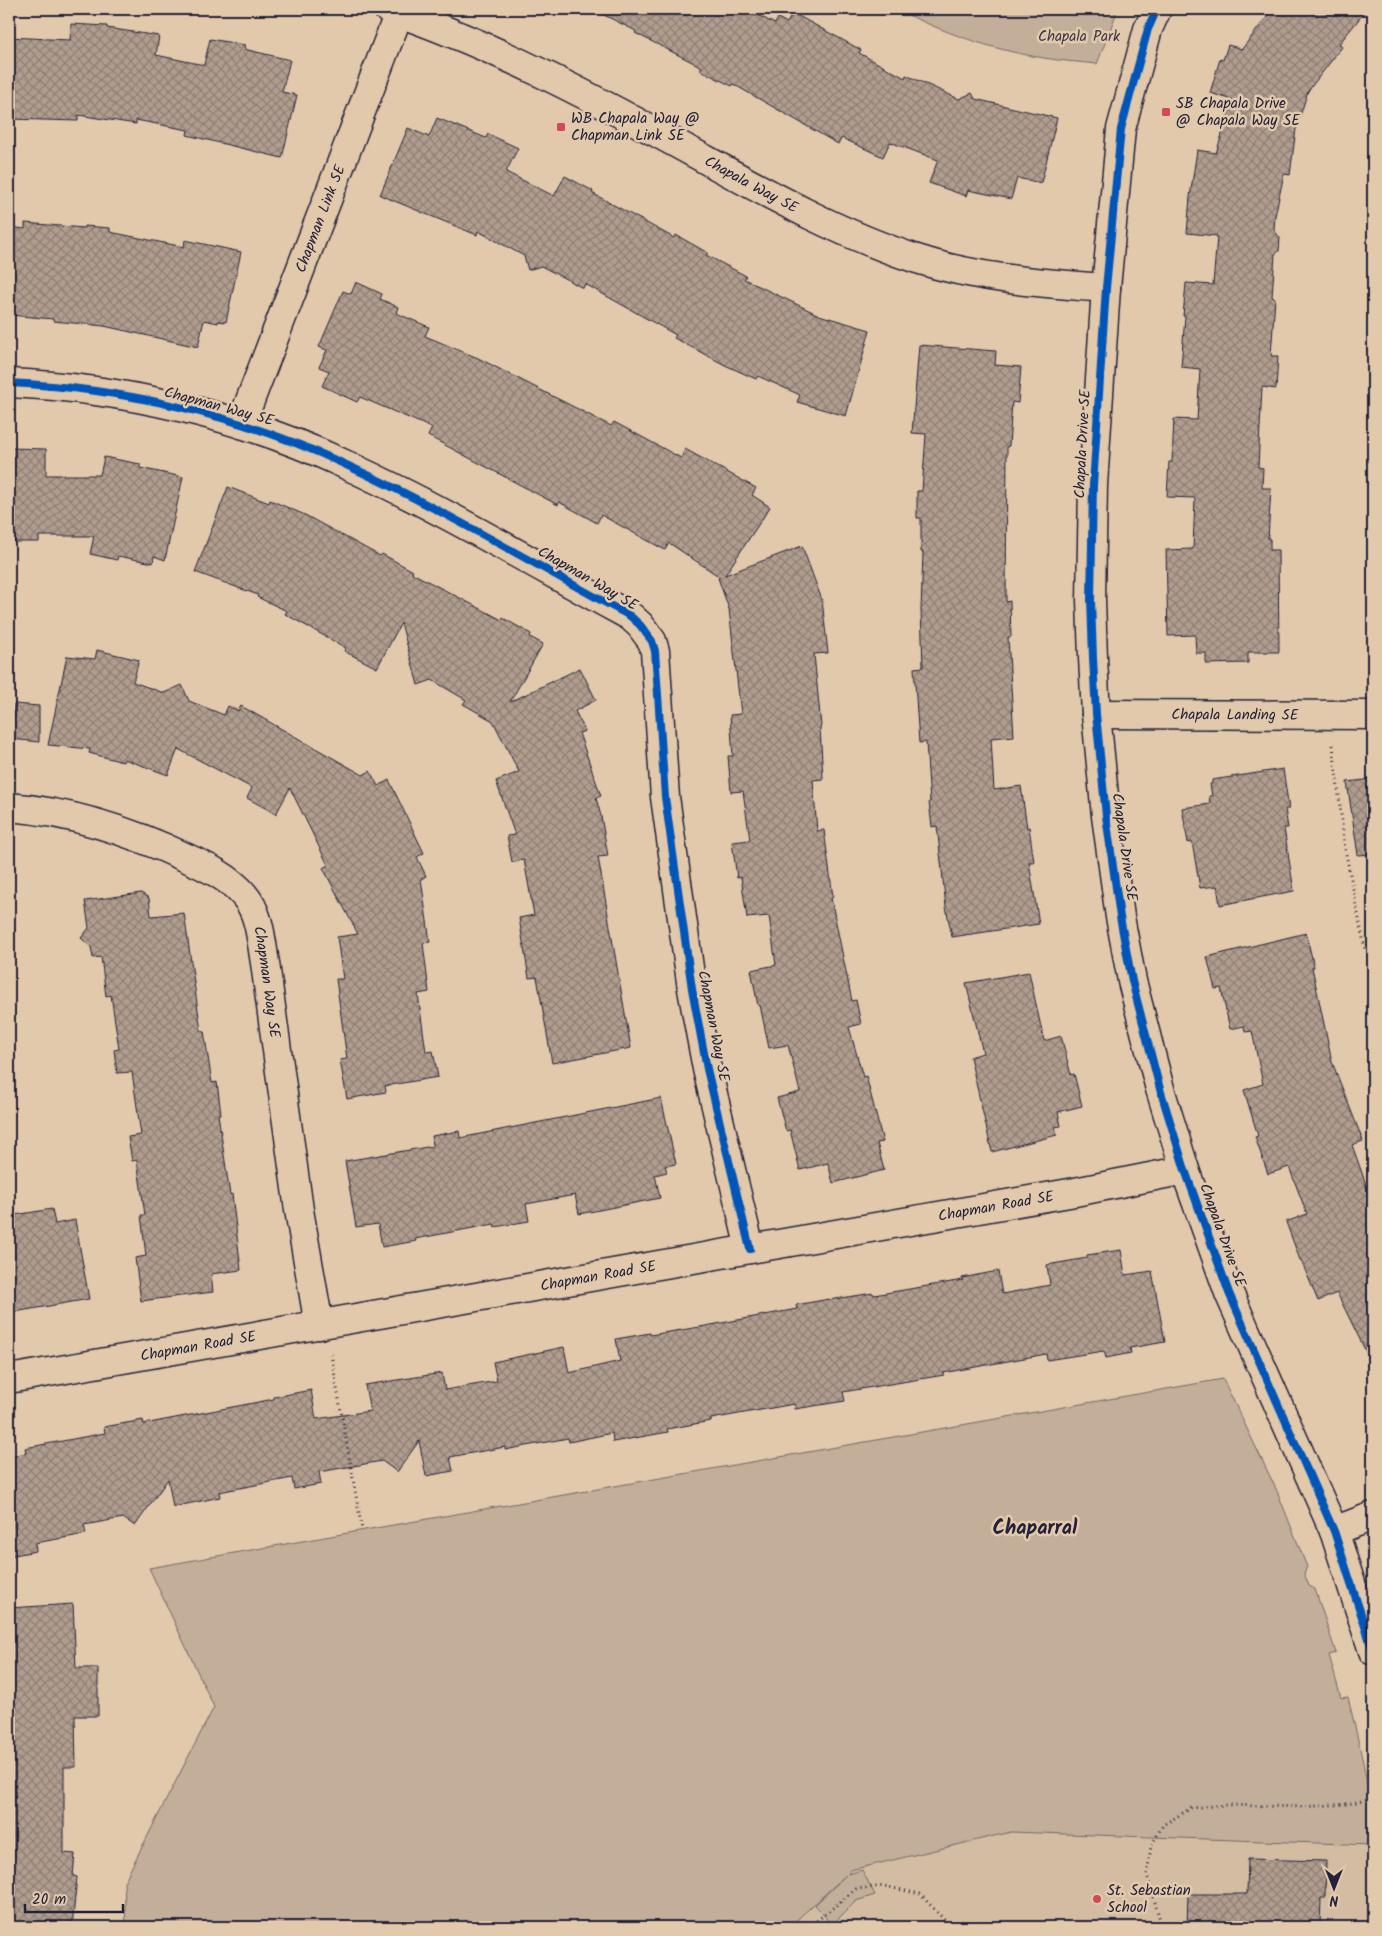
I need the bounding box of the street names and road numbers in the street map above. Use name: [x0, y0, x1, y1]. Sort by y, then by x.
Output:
street label: Chapala Way SE: [700, 150, 803, 221]
street label: Chapman Link SE: [289, 160, 353, 276]
street label: Chapman Way SE: [161, 381, 277, 433]
street label: Chapala Drive SE: [1068, 388, 1098, 499]
street label: Chapman Way SE: [533, 540, 643, 618]
street label: Chapala Landing SE: [1171, 703, 1300, 728]
street label: Chapala Drive SE: [1105, 791, 1144, 904]
street label: Chapman Way SE: [246, 924, 286, 1041]
street label: Chapman Way SE: [690, 969, 736, 1085]
street label: Chapala Drive SE: [1192, 1180, 1252, 1292]
street label: Chapman Road SE: [936, 1185, 1057, 1229]
street label: Chapman Road SE: [538, 1255, 659, 1299]
street label: Chapman Road SE: [139, 1325, 259, 1369]

